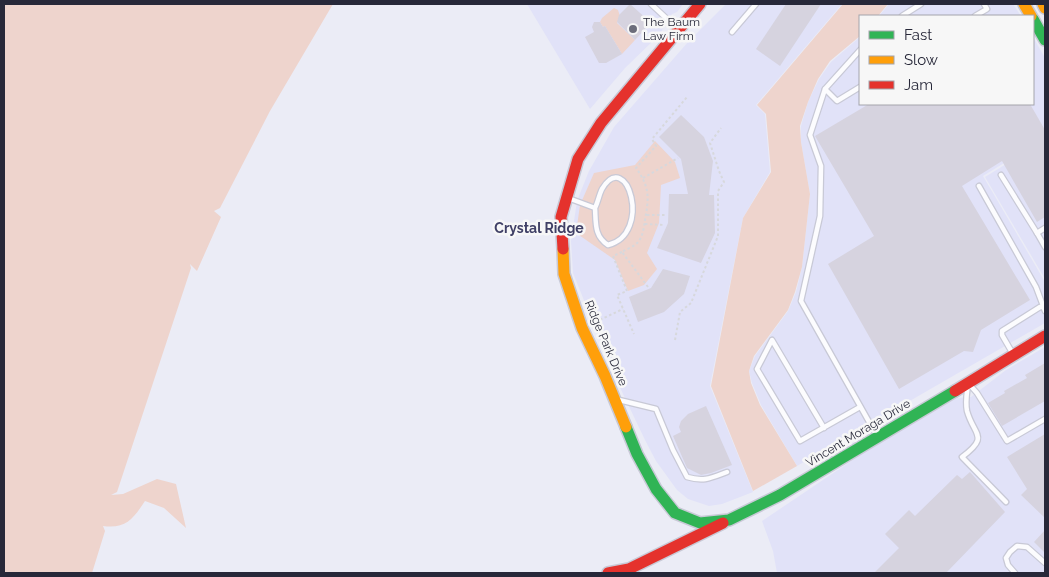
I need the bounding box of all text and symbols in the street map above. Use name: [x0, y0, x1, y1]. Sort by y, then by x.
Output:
place label: The Baum Law Firm: [643, 15, 700, 43]
legend: [859, 15, 1034, 105]
marker: The Baum Law Firm: [627, 23, 639, 35]
text: Fast: [904, 26, 932, 44]
text: Slow: [904, 51, 938, 69]
text: Jam: [904, 76, 933, 94]
district label: Crystal Ridge: [494, 220, 584, 236]
street label: Ridge Park Drive: [582, 298, 630, 388]
street label: Vincent Moraga Drive: [803, 396, 913, 470]

